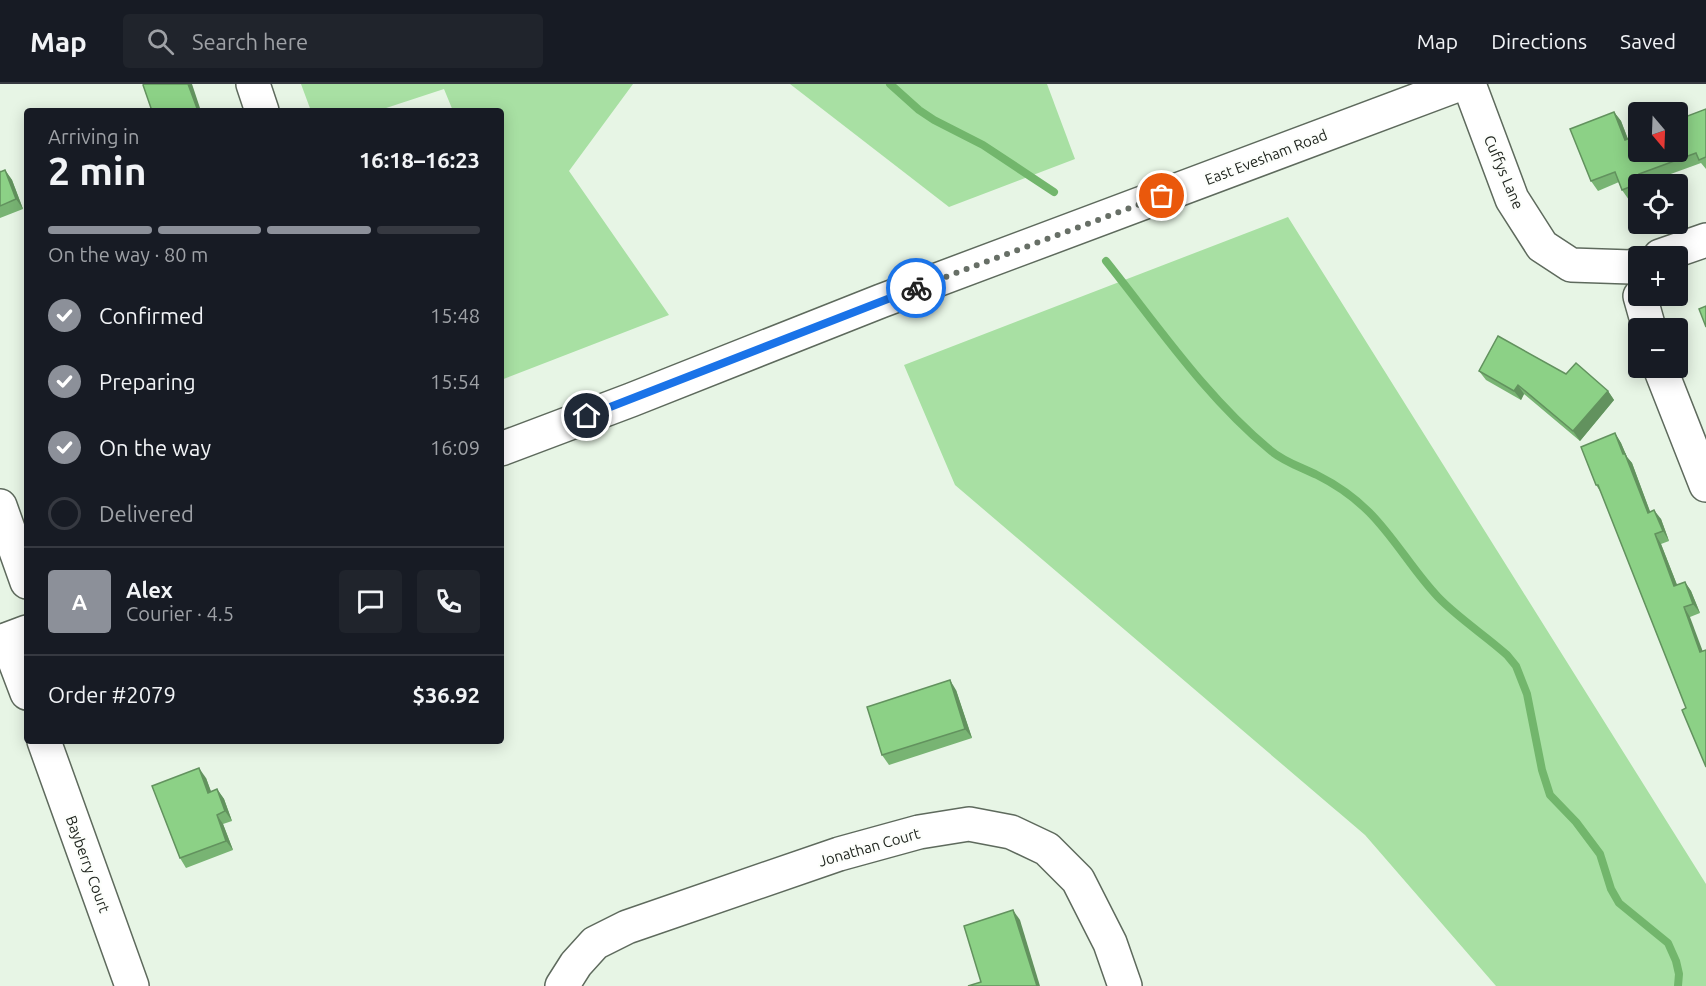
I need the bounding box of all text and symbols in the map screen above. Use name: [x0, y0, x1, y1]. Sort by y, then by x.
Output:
search box: [123, 14, 543, 68]
icon: search: [144, 25, 177, 58]
text: Map: [30, 26, 87, 57]
text: Search here: [192, 29, 308, 54]
text: Map: [1417, 29, 1458, 53]
text: Directions: [1491, 29, 1587, 53]
text: Saved: [1620, 29, 1676, 53]
north arrow: [1628, 102, 1688, 162]
map controls: [1628, 102, 1688, 378]
text: Arriving in: [48, 125, 139, 148]
street label: East Evesham Road: [1203, 126, 1329, 188]
street label: Cuffys Lane: [1481, 132, 1527, 212]
text: 16:18–16:23: [359, 147, 480, 172]
text: 2 min: [48, 149, 147, 192]
pin: [1136, 170, 1187, 221]
button: locate: [1628, 174, 1688, 234]
icon: bag: [1145, 179, 1178, 212]
text: On the way · 80 m: [48, 243, 208, 266]
button: +: [1628, 246, 1688, 306]
courier: [886, 258, 946, 318]
icon: bike: [900, 272, 933, 305]
icon: check: [48, 299, 81, 332]
text: Confirmed: [99, 303, 204, 328]
text: 15:48: [430, 304, 480, 327]
button: −: [1628, 318, 1688, 378]
icon: check: [48, 365, 81, 398]
text: Preparing: [99, 369, 196, 394]
text: 15:54: [430, 370, 480, 393]
pin: [561, 390, 612, 441]
icon: home: [570, 399, 603, 432]
icon: check: [48, 431, 81, 464]
text: On the way: [99, 435, 211, 460]
text: 16:09: [430, 436, 480, 459]
text: Delivered: [99, 501, 194, 526]
button: chat: [339, 570, 402, 633]
button: phone: [417, 570, 480, 633]
text: Alex: [126, 577, 173, 602]
text: A: [72, 589, 87, 614]
text: Courier · 4.5: [126, 602, 234, 625]
text: Order #2079: [48, 682, 176, 707]
text: $36.92: [413, 682, 480, 707]
street label: Bayberry Court: [63, 813, 113, 915]
street label: Jonathan Court: [816, 824, 922, 870]

